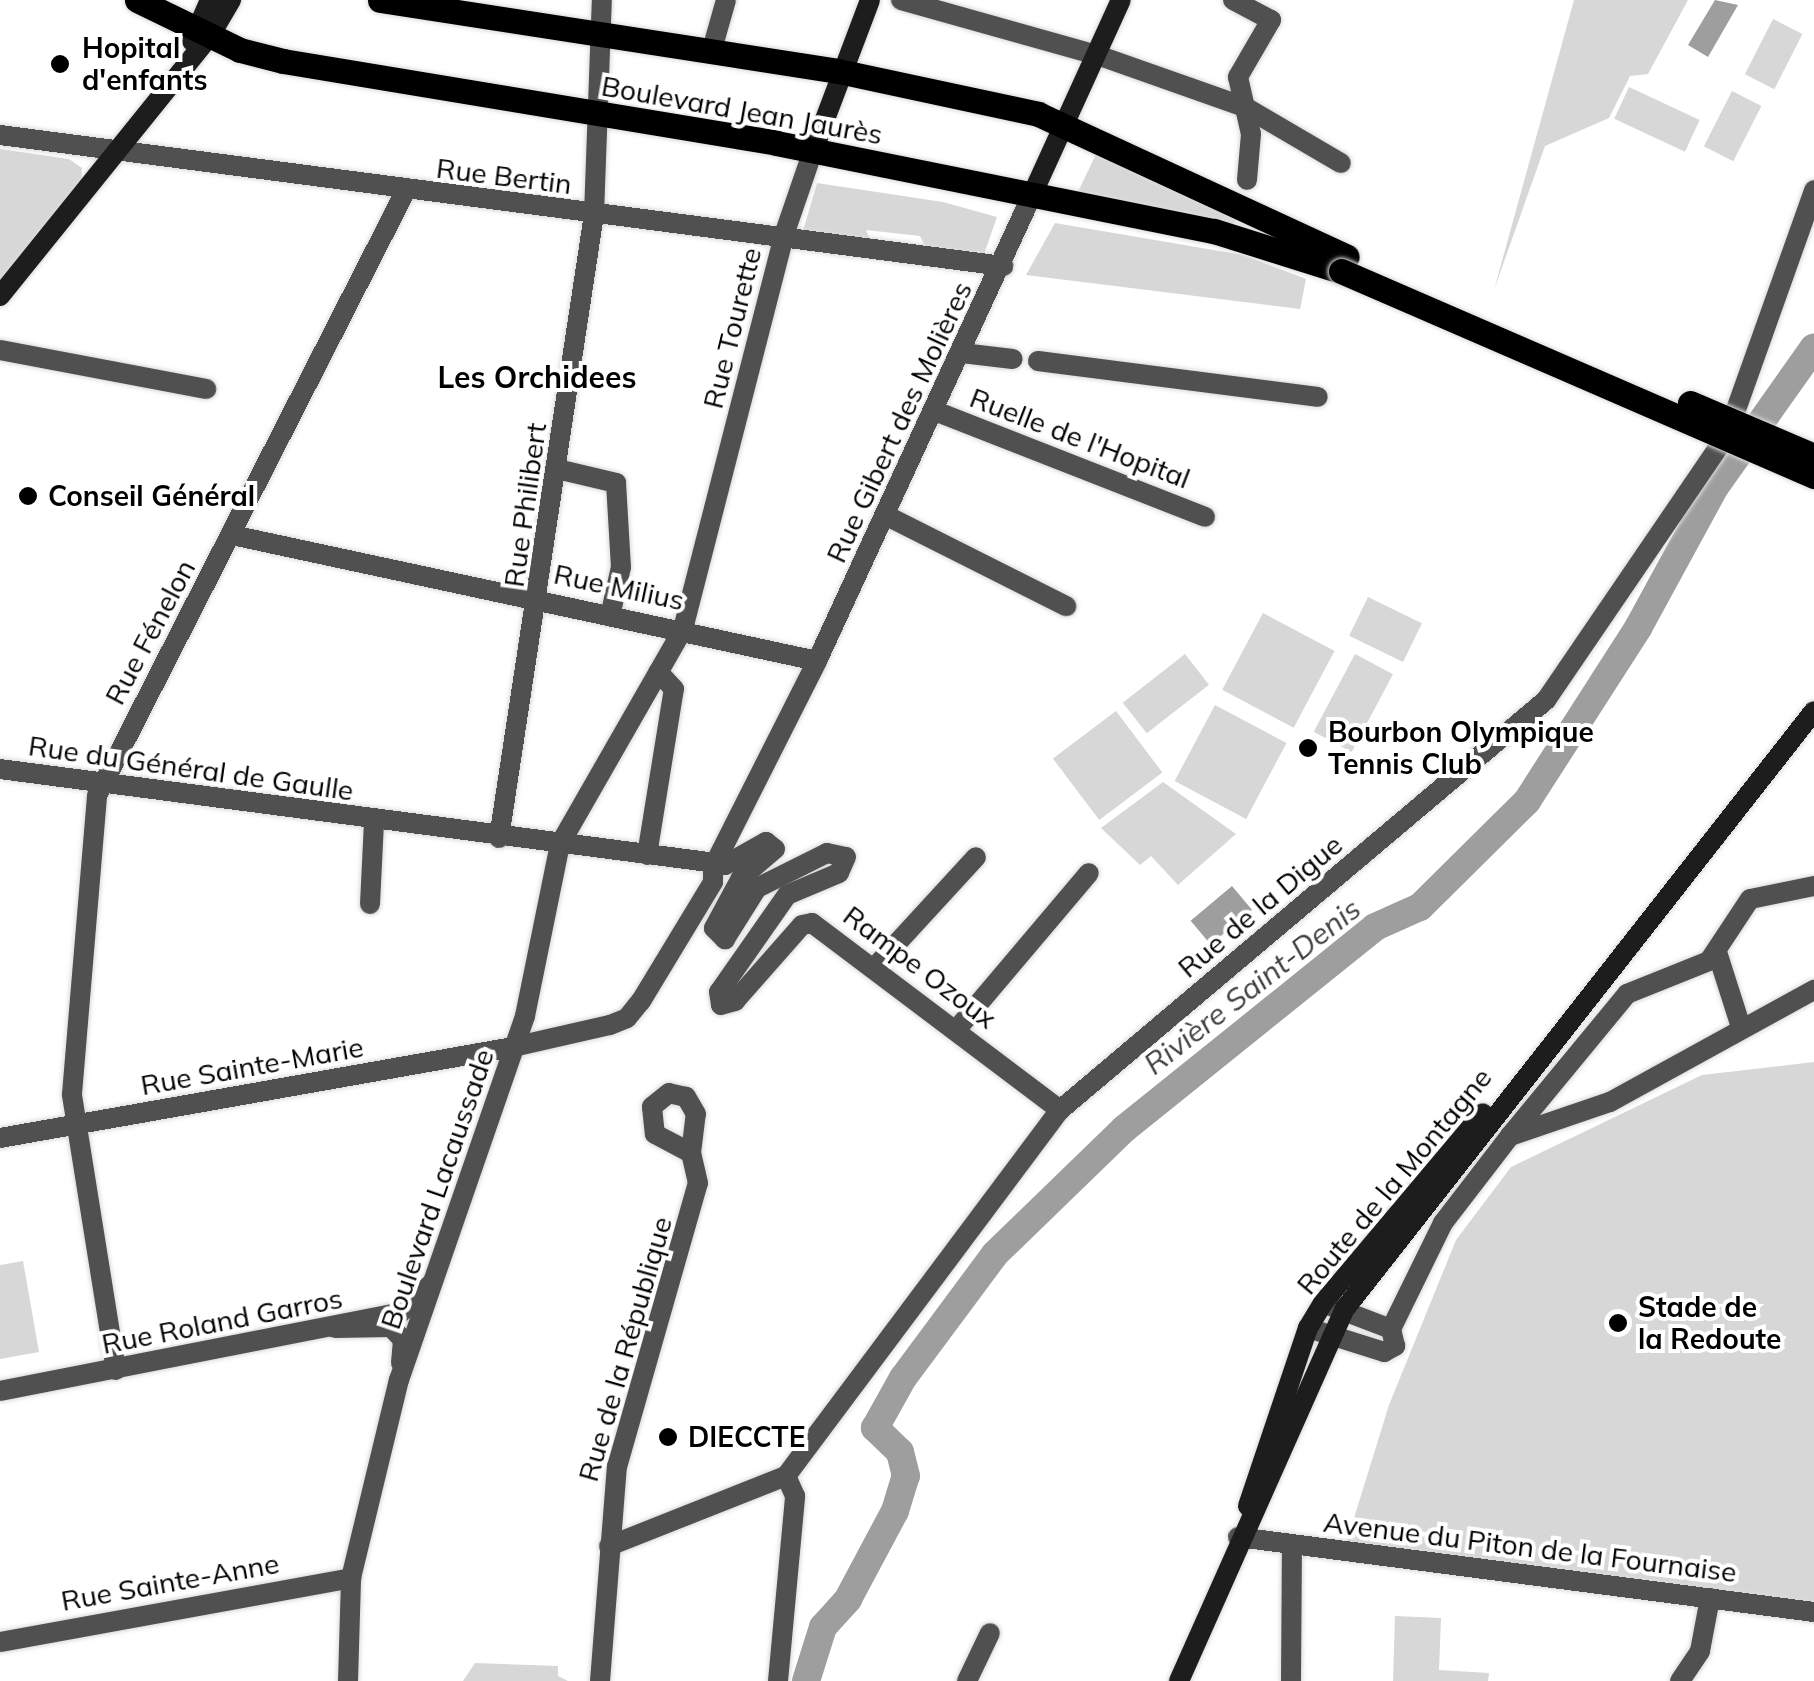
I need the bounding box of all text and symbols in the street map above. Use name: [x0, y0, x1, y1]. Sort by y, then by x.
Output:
place label: Hopital d'enfants: [82, 31, 207, 97]
marker: Hopital d'enfants: [47, 51, 73, 77]
street label: Boulevard Jean Jaurès: [599, 69, 885, 151]
street label: Rue Bertin: [434, 151, 574, 201]
street label: Rue Tourette: [696, 244, 768, 412]
street label: Rue Gibert des Molières: [819, 276, 979, 568]
district label: Les Orchidees: [437, 359, 637, 395]
street label: Ruelle de l'Hopital: [965, 381, 1195, 495]
street label: Rue Philibert: [497, 421, 553, 589]
place label: Conseil Général: [48, 479, 255, 513]
marker: Conseil Général: [17, 485, 39, 507]
street label: Rue Fénelon: [98, 554, 202, 710]
street label: Rue Milius: [551, 557, 687, 617]
place label: Bourbon Olympique Tennis Club: [1328, 715, 1594, 781]
street label: Rue du Général de Gaulle: [26, 729, 356, 807]
marker: Bourbon Olympique Tennis Club: [1297, 737, 1319, 759]
street label: Rue de la Digue: [1171, 828, 1349, 984]
water label: Rivière Saint-Denis: [1137, 890, 1367, 1082]
street label: Rampe Ozoux: [837, 899, 1003, 1035]
street label: Rue Sainte-Marie: [138, 1030, 366, 1102]
street label: Boulevard Lacaussade: [373, 1045, 501, 1333]
street label: Route de la Montagne: [1290, 1061, 1498, 1301]
street label: Rue de la République: [571, 1213, 679, 1485]
street label: Rue Roland Garros: [99, 1281, 345, 1361]
place label: Stade de la Redoute: [1638, 1290, 1781, 1356]
marker: Stade de la Redoute: [1607, 1312, 1629, 1334]
place label: DIECCTE: [688, 1420, 805, 1454]
marker: DIECCTE: [657, 1426, 679, 1448]
street label: Avenue du Piton de la Fournaise: [1322, 1505, 1738, 1589]
street label: Rue Sainte-Anne: [58, 1546, 282, 1618]

